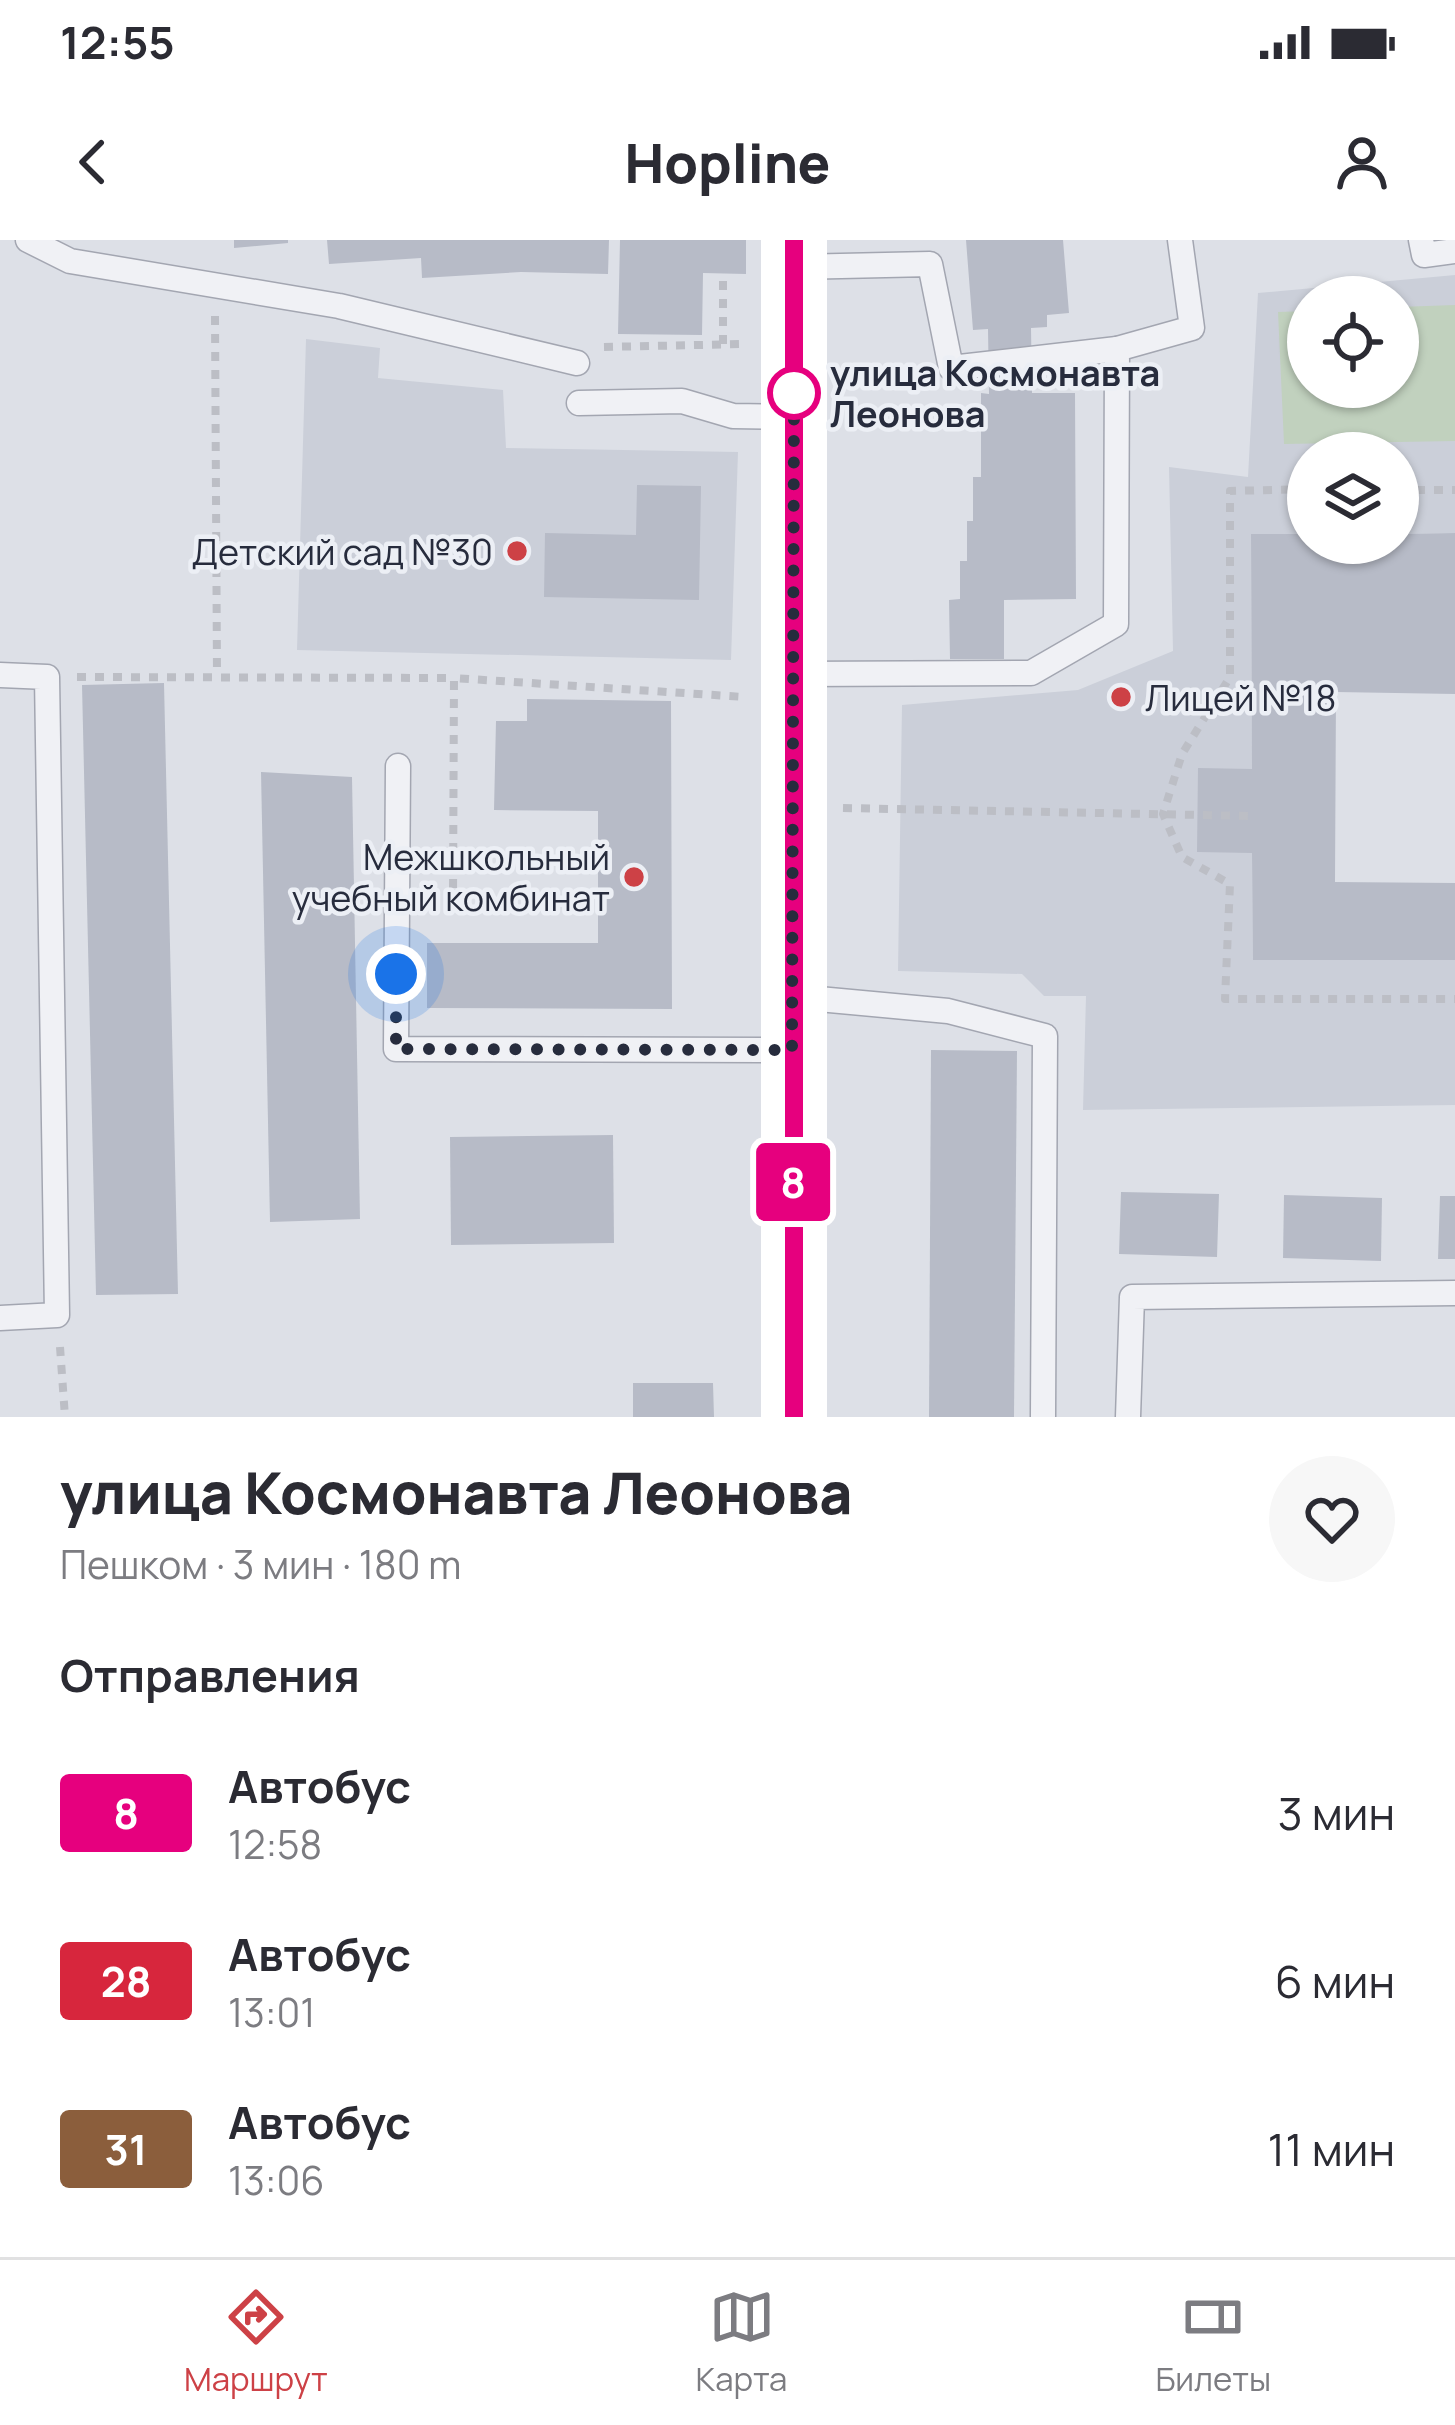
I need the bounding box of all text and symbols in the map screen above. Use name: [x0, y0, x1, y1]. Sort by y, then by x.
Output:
text: 12:55: [60, 11, 175, 73]
text: Hopline: [625, 125, 830, 199]
icon: back: [60, 129, 126, 195]
icon: person: [1329, 129, 1395, 195]
map controls: [1287, 276, 1419, 564]
button: locate: [1287, 276, 1419, 408]
place label: улица Космонавта Леонова: [830, 348, 1160, 438]
marker: улица Космонавта Леонова: [769, 368, 819, 418]
button: layers: [1287, 432, 1419, 564]
place label: Детский сад №30: [192, 527, 493, 576]
marker: Детский сад №30: [504, 538, 530, 564]
place label: Лицей №18: [1145, 673, 1336, 722]
marker: Лицей №18: [1108, 684, 1134, 710]
place label: Межшкольный учебный комбинат: [292, 832, 610, 922]
marker: Межшкольный учебный комбинат: [621, 864, 647, 890]
your location: [366, 944, 426, 1004]
line badge: 8: [754, 1143, 832, 1221]
text: 8: [780, 1153, 806, 1211]
text: улица Космонавта Леонова: [60, 1453, 852, 1531]
button: heart: [1269, 1456, 1395, 1582]
text: Пешком · 3 мин · 180 m: [60, 1537, 461, 1591]
text: Отправления: [60, 1644, 360, 1706]
text: Автобус: [228, 1755, 411, 1817]
text: 3 мин: [1278, 1782, 1395, 1844]
text: 8: [113, 1784, 139, 1842]
text: 12:58: [228, 1817, 322, 1871]
text: Автобус: [228, 1923, 411, 1985]
text: 6 мин: [1275, 1950, 1395, 2012]
text: 28: [101, 1952, 151, 2010]
text: 13:01: [228, 1985, 315, 2039]
text: Автобус: [228, 2091, 411, 2153]
text: 11 мин: [1268, 2118, 1395, 2180]
text: 31: [105, 2120, 147, 2178]
text: 13:06: [228, 2153, 324, 2207]
tab: Маршрут: [184, 2284, 328, 2401]
tab: Карта: [696, 2284, 787, 2401]
tab: Билеты: [1155, 2284, 1271, 2401]

